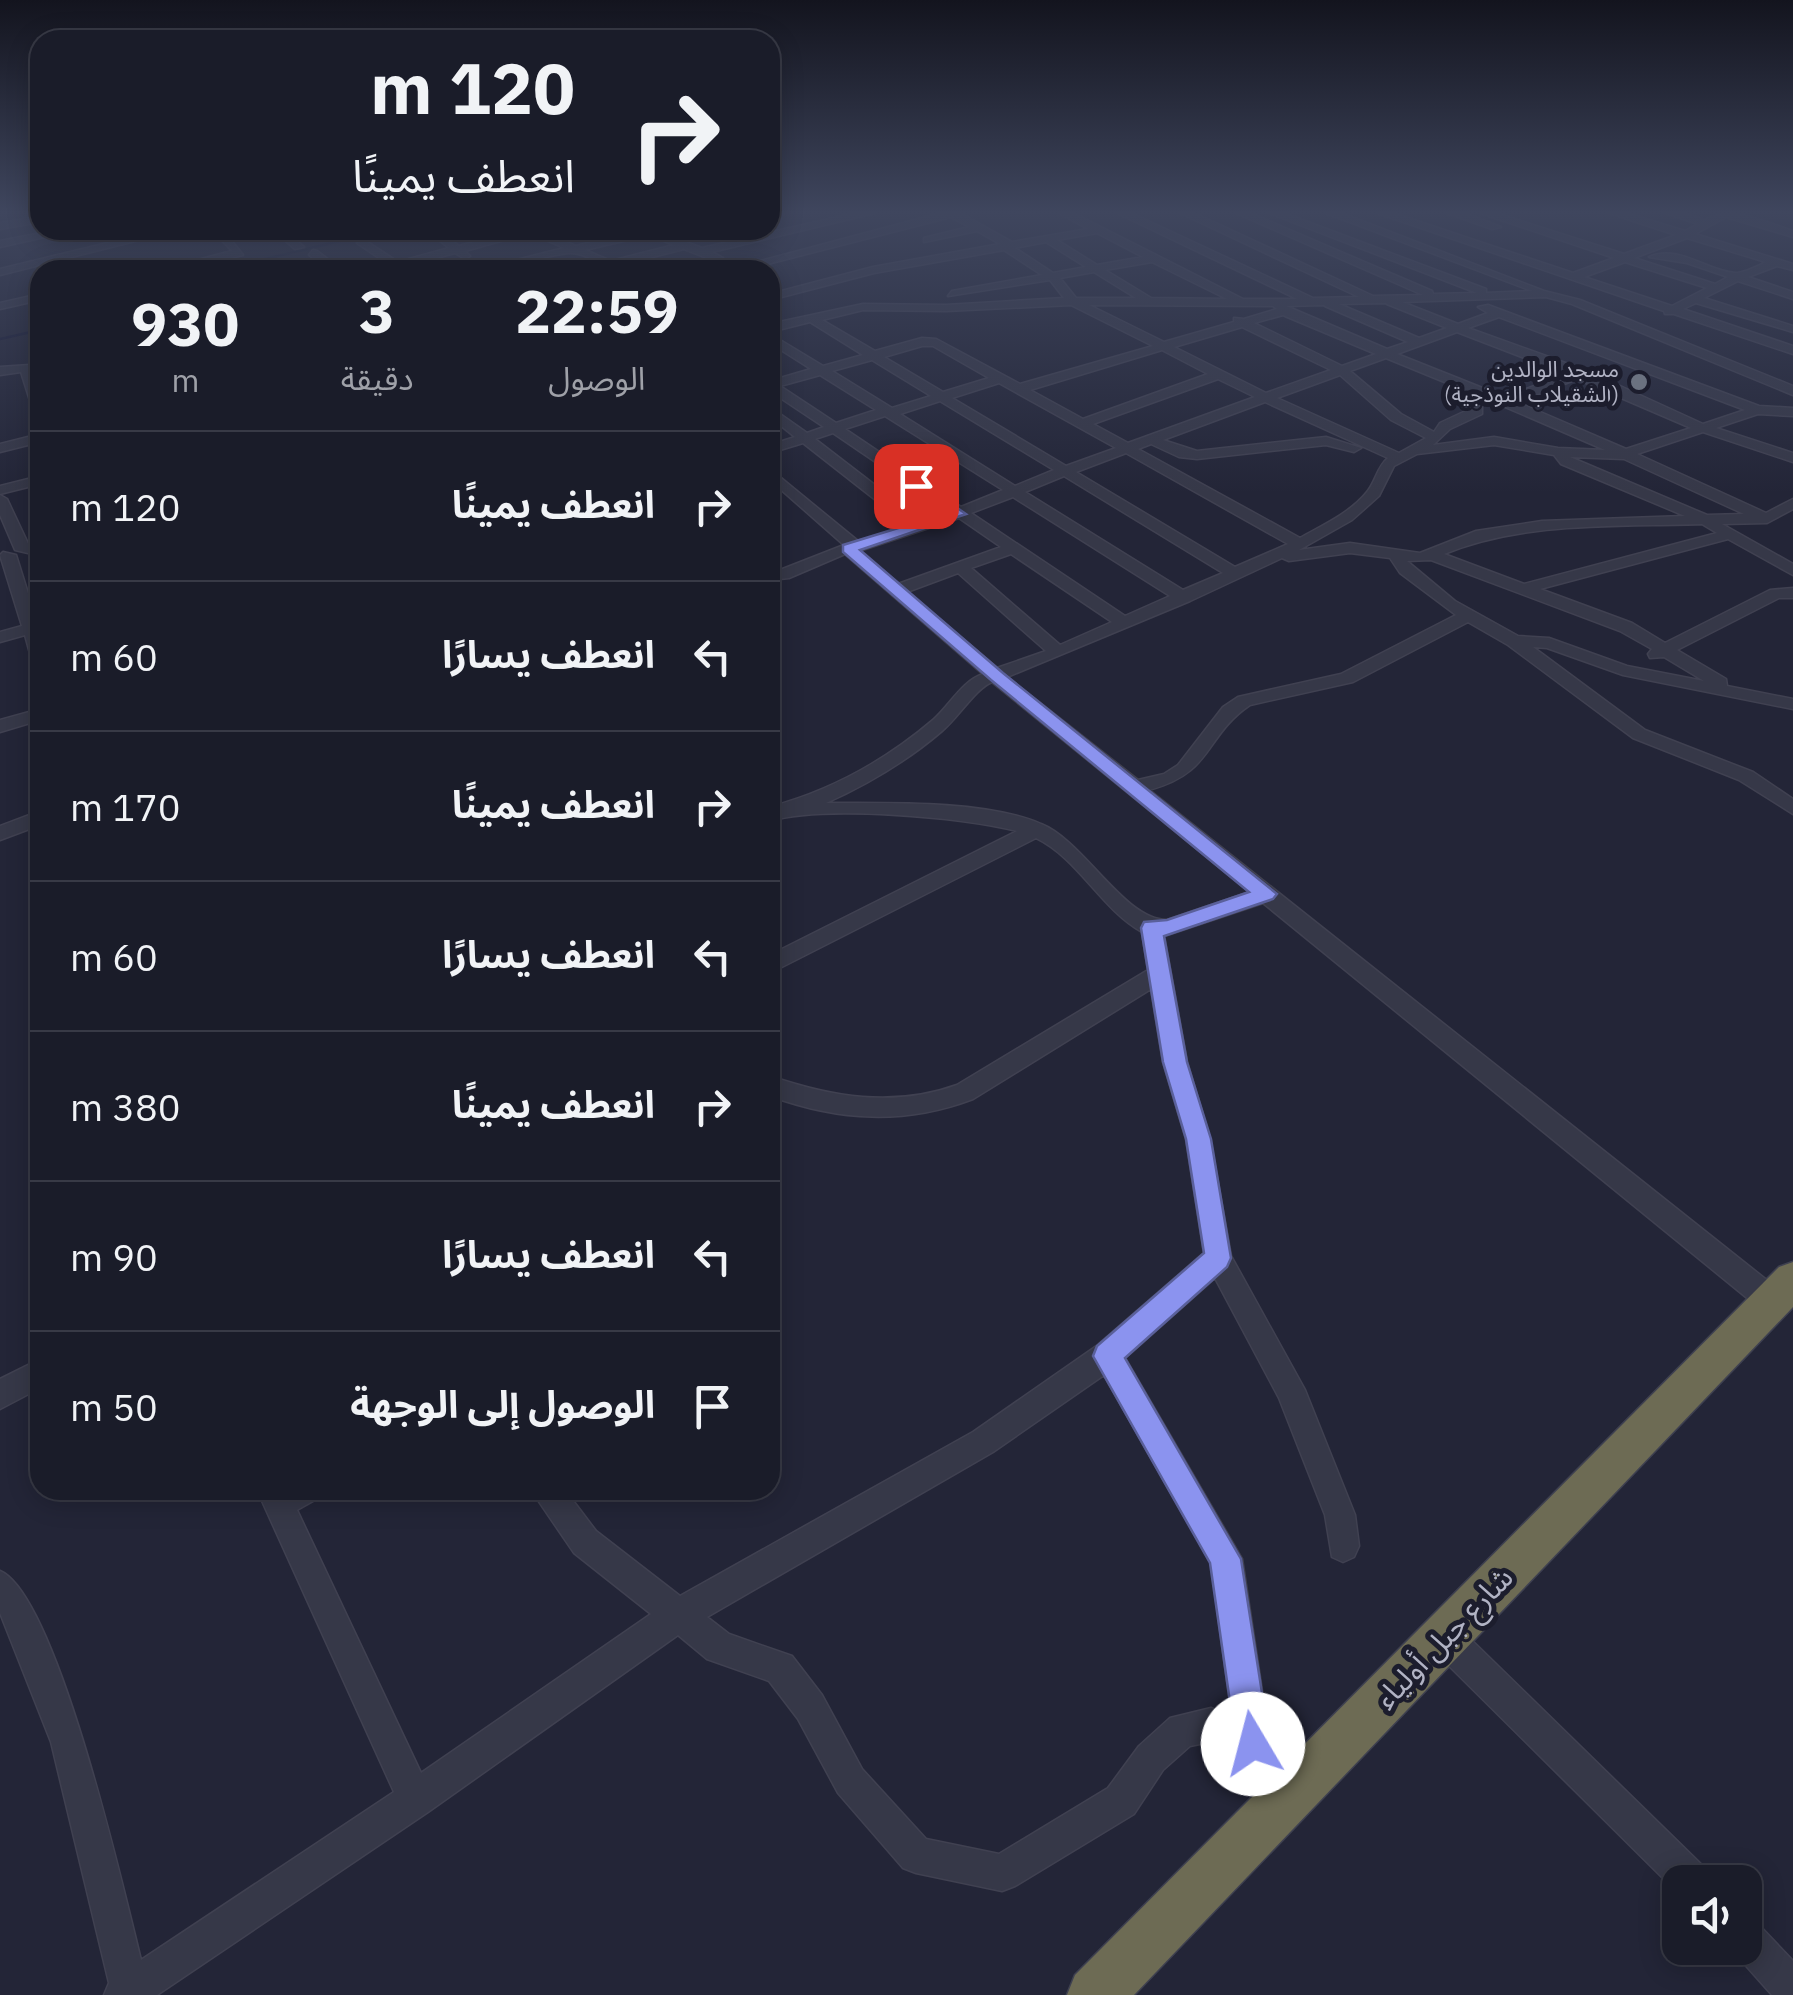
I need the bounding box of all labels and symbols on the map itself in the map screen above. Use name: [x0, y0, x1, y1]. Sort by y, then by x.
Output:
place label: مسجد الوالدين (الشقيلاب النوذجية): [1444, 354, 1619, 408]
marker: مسجد الوالدين (الشقيلاب النوذجية): [1628, 371, 1650, 393]
pin: [874, 444, 959, 529]
street label: شارع جبل أولياء: [1365, 1558, 1523, 1719]
position arrow: [1201, 1692, 1305, 1796]

